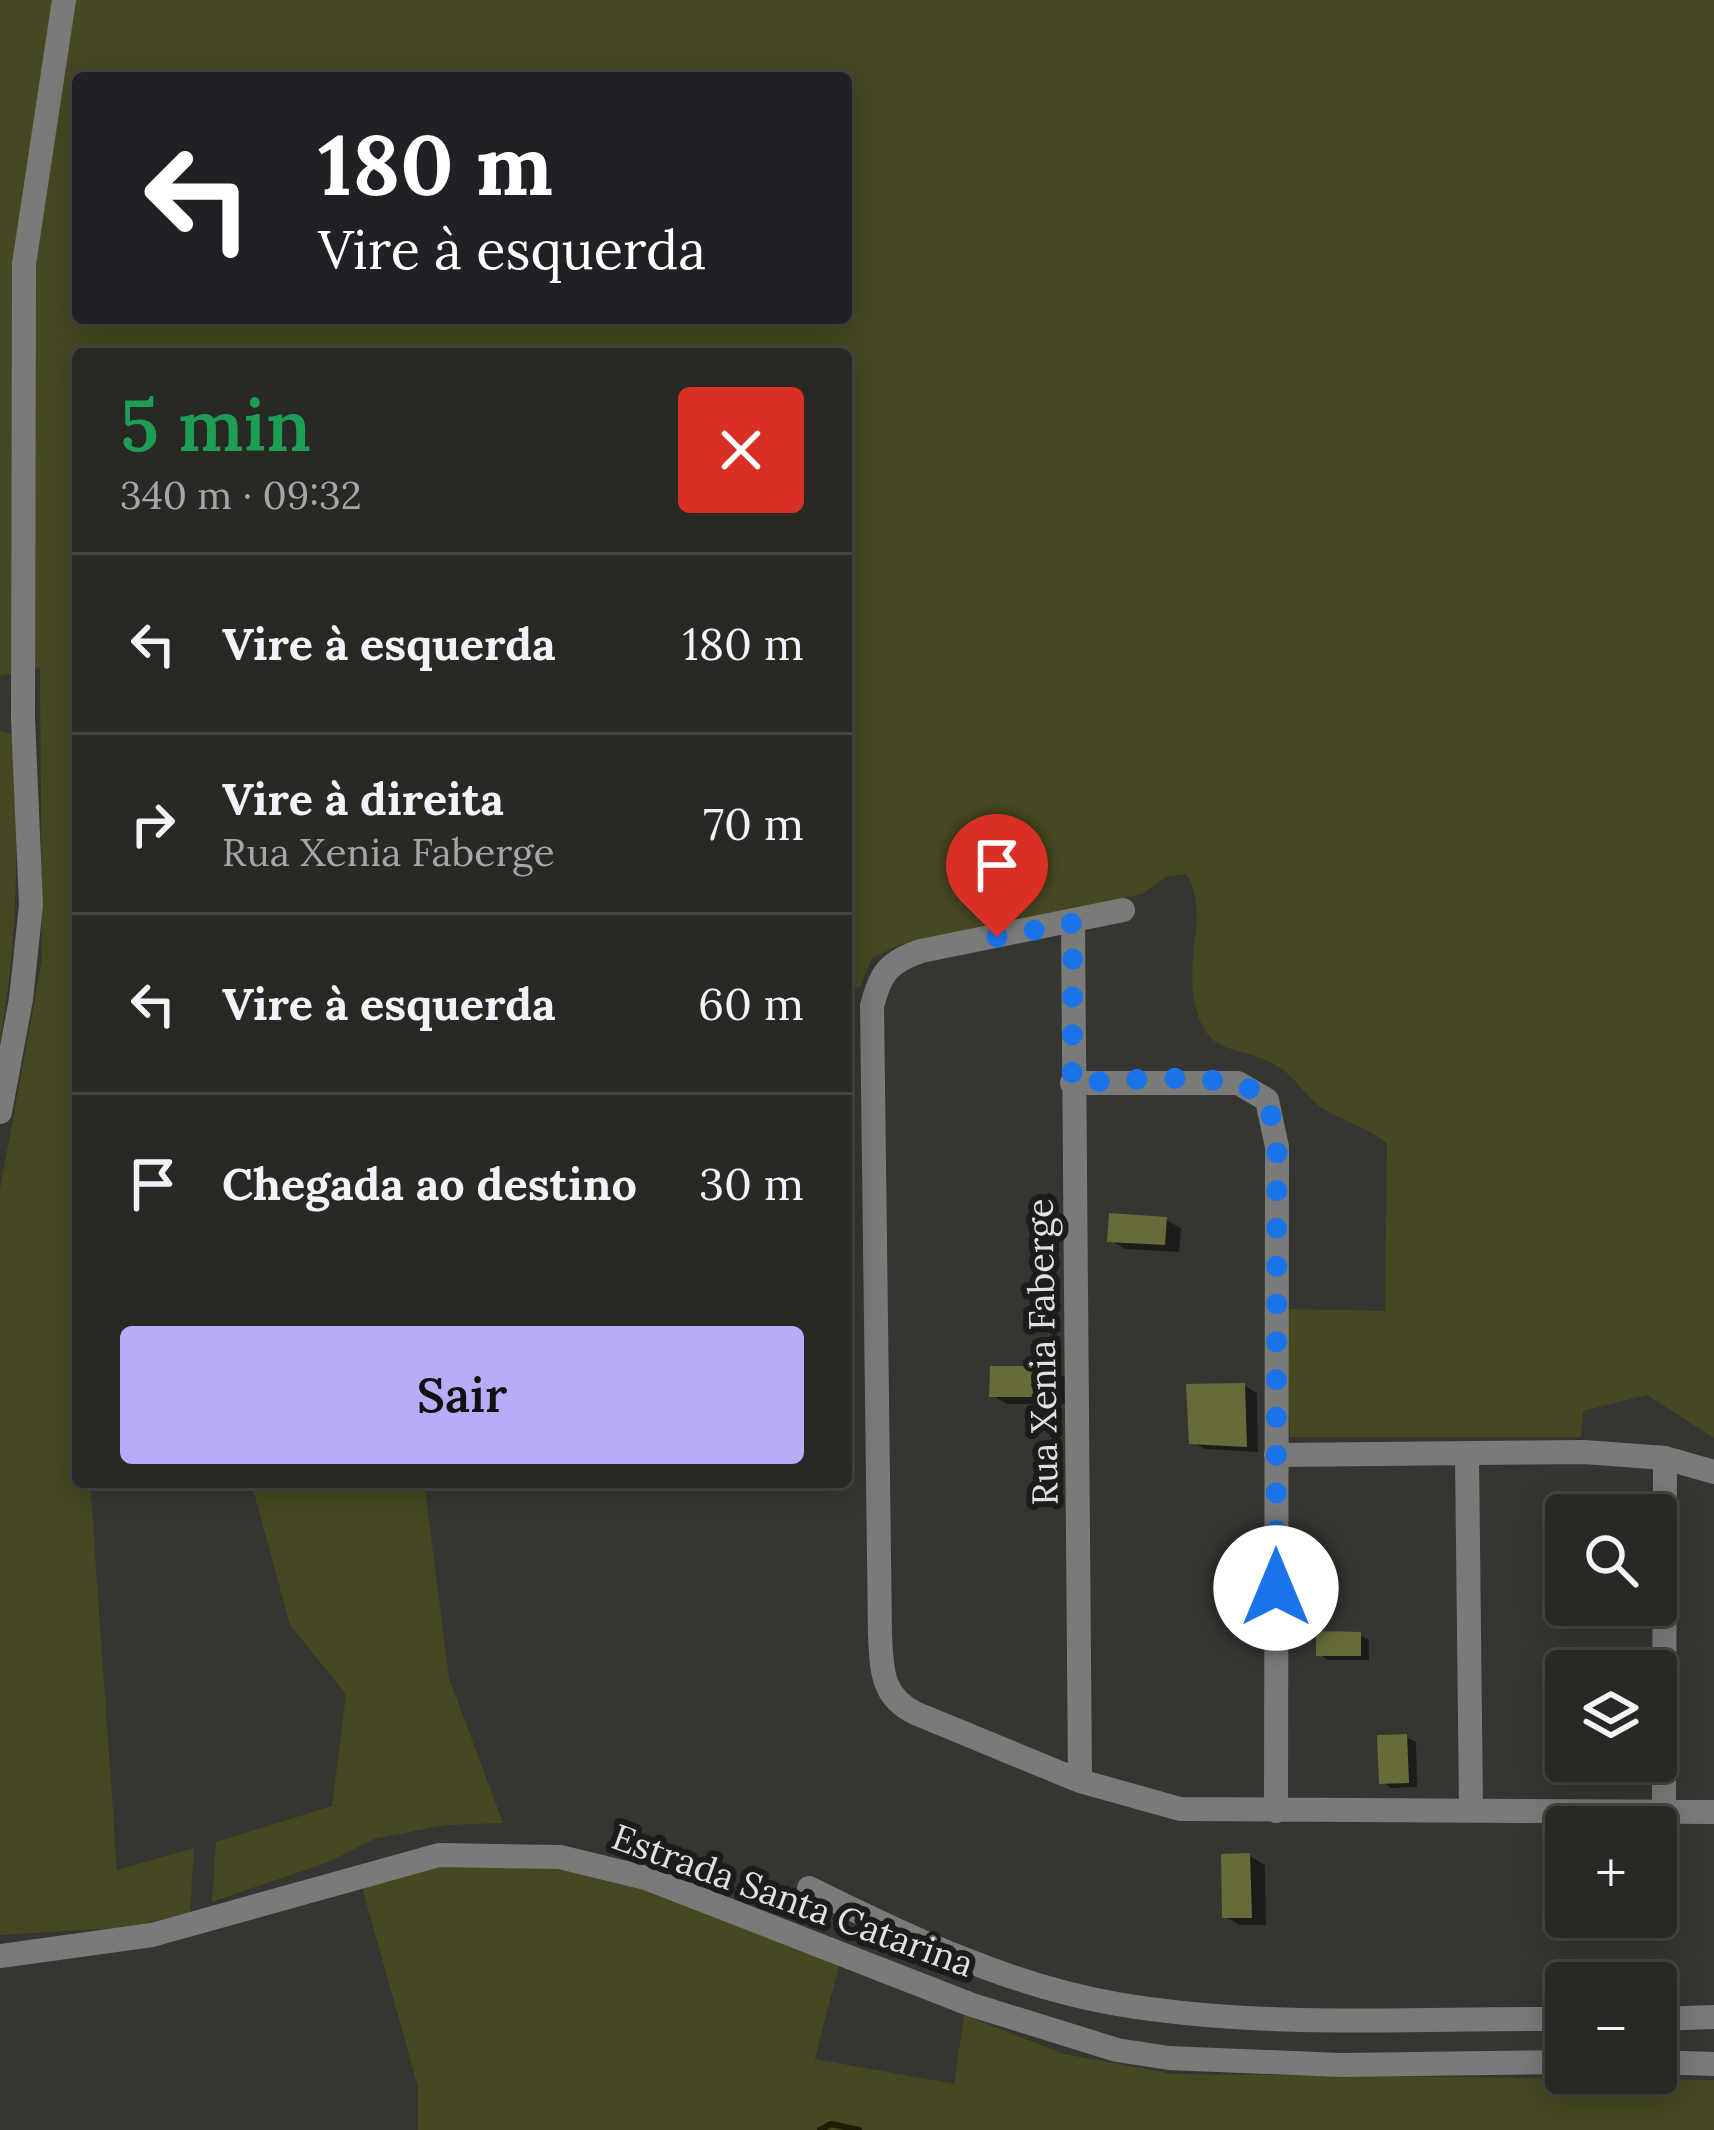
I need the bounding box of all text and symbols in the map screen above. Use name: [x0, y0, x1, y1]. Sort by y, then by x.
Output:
text: 180 m: [318, 110, 553, 218]
icon: left: [120, 120, 276, 276]
text: Vire à esquerda: [318, 215, 706, 284]
text: 5 min: [120, 379, 311, 471]
button: close: [678, 387, 804, 513]
text: 340 m · 09:32: [120, 470, 362, 520]
icon: left: [120, 611, 186, 677]
text: Vire à esquerda: [222, 615, 556, 672]
text: 180 m: [682, 615, 804, 672]
text: Vire à direita: [222, 770, 504, 827]
icon: right: [120, 791, 186, 857]
text: 70 m: [703, 795, 804, 852]
pin: [946, 814, 1048, 937]
text: Rua Xenia Faberge: [222, 827, 555, 877]
icon: arrive: [964, 832, 1030, 898]
icon: left: [120, 971, 186, 1037]
text: Vire à esquerda: [222, 975, 556, 1032]
text: 60 m: [698, 975, 804, 1032]
icon: arrive: [120, 1151, 186, 1217]
text: Chegada ao destino: [222, 1155, 637, 1212]
text: 30 m: [699, 1155, 804, 1212]
street label: Rua Xenia Faberge: [1016, 1198, 1068, 1506]
button: Sair: [120, 1326, 804, 1464]
map controls: [1545, 1494, 1677, 2094]
button: search: [1545, 1494, 1677, 1626]
position arrow: [1213, 1525, 1339, 1651]
button: layers: [1545, 1650, 1677, 1782]
button: +: [1545, 1806, 1677, 1938]
street label: Estrada Santa Catarina: [606, 1813, 980, 1987]
button: −: [1545, 1962, 1677, 2094]

